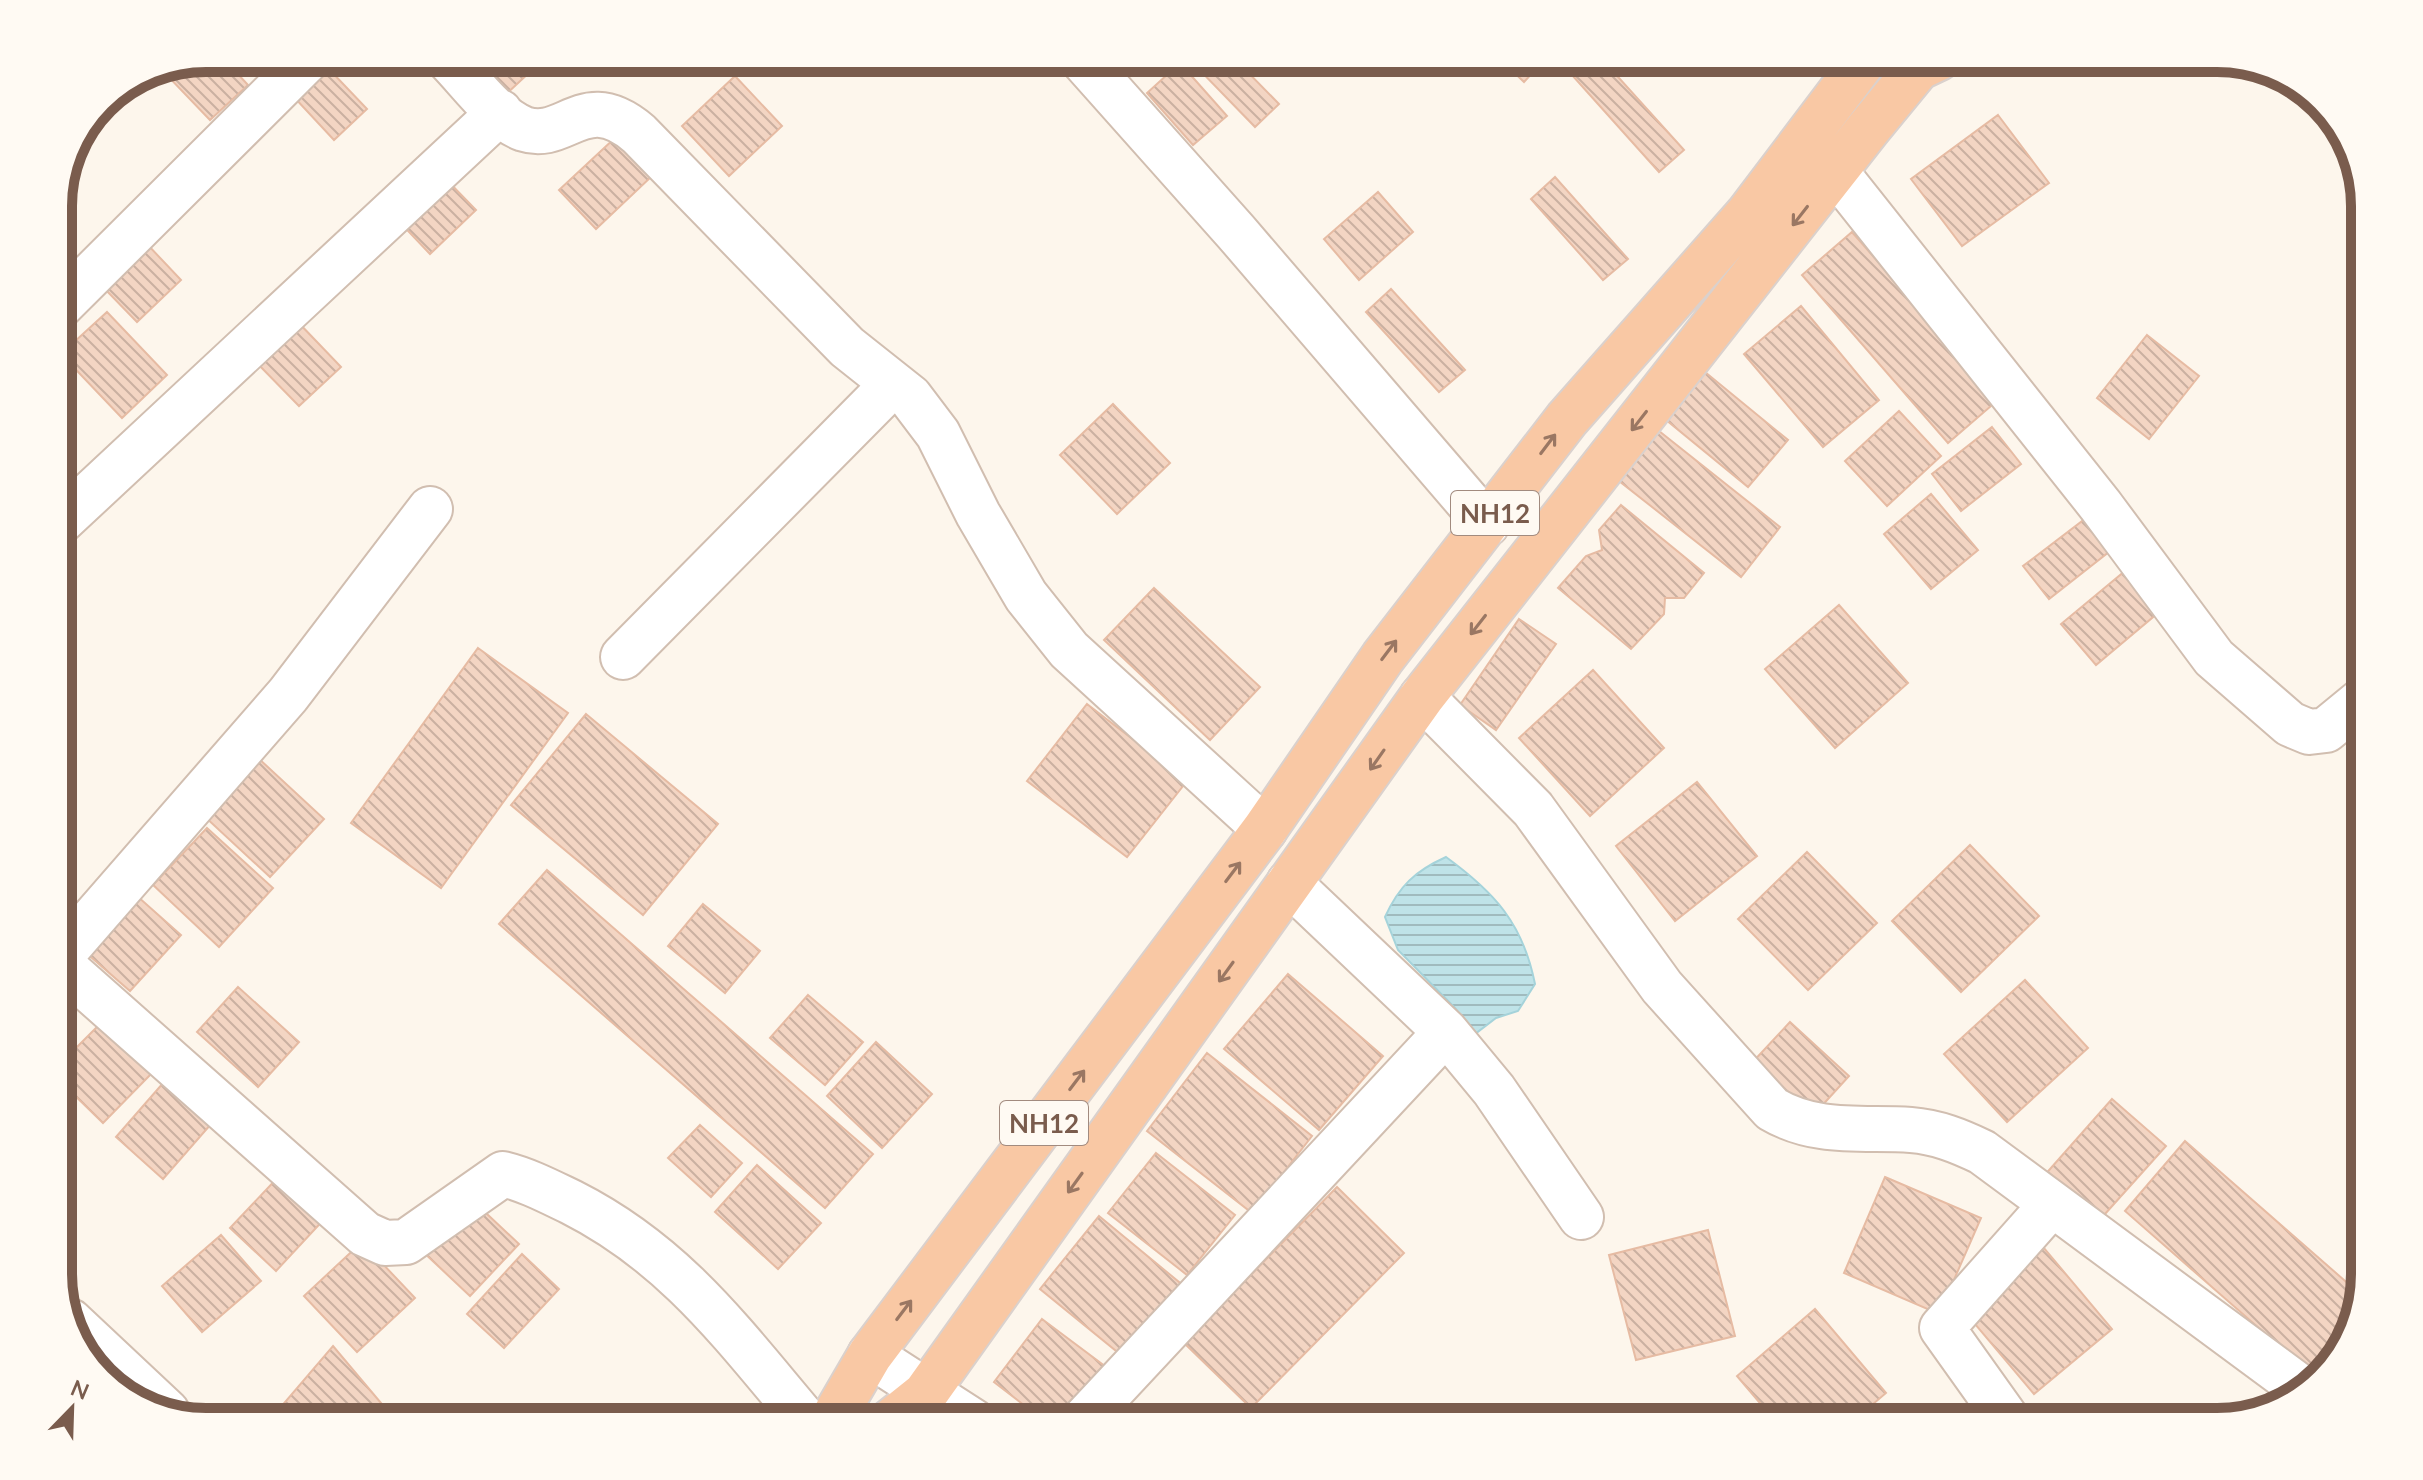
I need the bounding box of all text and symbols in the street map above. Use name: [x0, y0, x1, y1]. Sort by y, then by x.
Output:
one-way arrow: [1791, 205, 1808, 226]
one-way arrow: [1630, 410, 1648, 431]
one-way arrow: [1539, 434, 1556, 455]
road number: NH12: [1451, 491, 1539, 535]
one-way arrow: [1470, 614, 1487, 635]
one-way arrow: [1380, 640, 1397, 661]
one-way arrow: [1369, 749, 1386, 770]
one-way arrow: [1224, 861, 1241, 883]
one-way arrow: [1218, 960, 1234, 982]
one-way arrow: [1068, 1069, 1085, 1091]
road number: NH12: [1000, 1101, 1088, 1145]
one-way arrow: [1067, 1172, 1083, 1194]
one-way arrow: [895, 1300, 912, 1321]
north arrow: [32, 1368, 112, 1448]
text: N: [67, 1373, 93, 1405]

